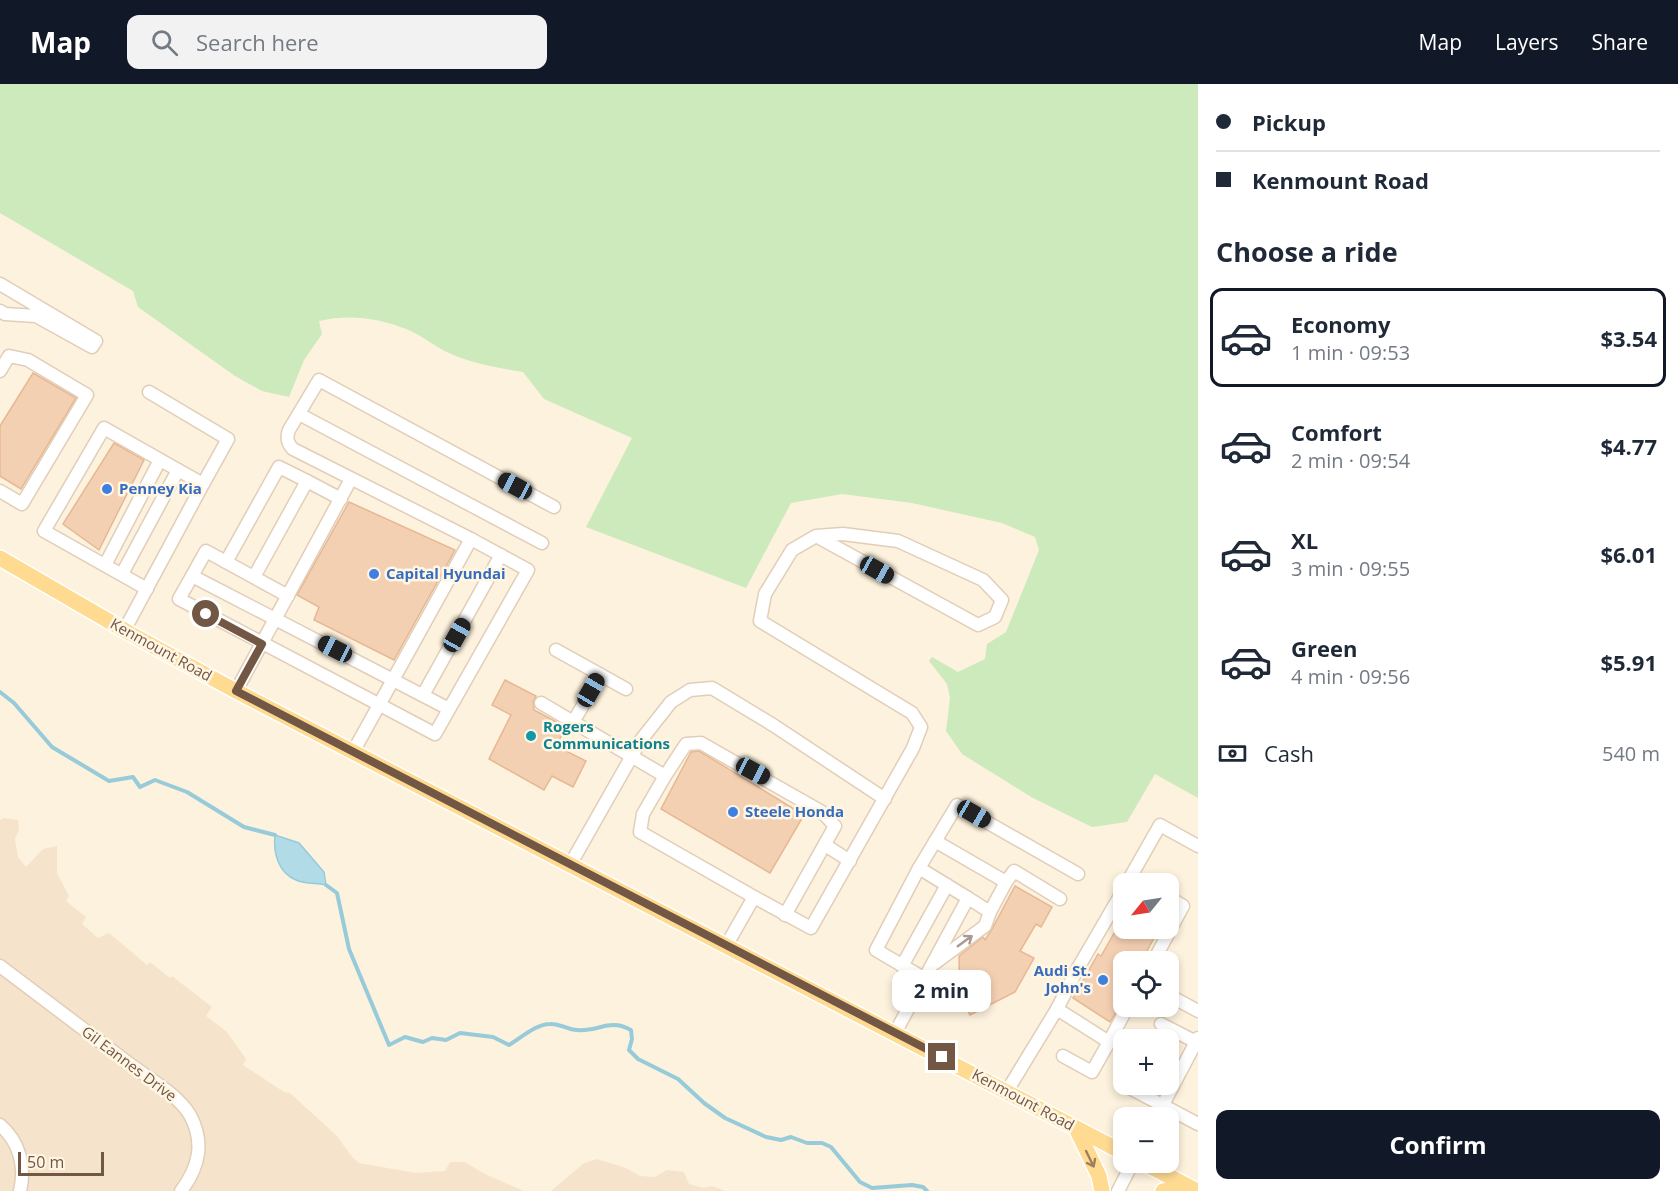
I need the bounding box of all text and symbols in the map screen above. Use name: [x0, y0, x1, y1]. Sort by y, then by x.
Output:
search box: [127, 15, 547, 69]
text: Map: [30, 23, 91, 61]
icon: search: [148, 26, 181, 59]
text: Search here: [196, 27, 319, 57]
text: Map: [1419, 28, 1462, 56]
text: Layers: [1495, 28, 1559, 56]
text: Share: [1592, 28, 1648, 56]
text: Pickup: [1252, 107, 1326, 137]
text: Kenmount Road: [1252, 165, 1429, 195]
text: Choose a ride: [1216, 233, 1398, 270]
text: Economy: [1291, 309, 1390, 339]
icon: car: [1219, 311, 1273, 365]
text: $3.54: [1600, 323, 1657, 353]
text: 1 min · 09:53: [1291, 339, 1410, 366]
text: Comfort: [1291, 417, 1382, 447]
icon: car: [1219, 419, 1273, 473]
text: $4.77: [1600, 431, 1657, 461]
text: 2 min · 09:54: [1291, 447, 1410, 474]
car: [495, 470, 535, 502]
place label: Penney Kia: [119, 478, 202, 498]
marker: Penney Kia: [100, 482, 114, 496]
text: XL: [1291, 525, 1318, 555]
icon: car: [1219, 527, 1273, 581]
text: $6.01: [1600, 539, 1657, 569]
car: [857, 553, 897, 587]
text: 3 min · 09:55: [1291, 555, 1410, 582]
place label: Capital Hyundai: [386, 563, 506, 583]
marker: Capital Hyundai: [367, 567, 381, 581]
route start: [192, 600, 219, 627]
street label: Kenmount Road: [107, 613, 216, 685]
car: [440, 615, 474, 655]
car: [315, 633, 355, 665]
text: Green: [1291, 633, 1357, 663]
icon: car: [1219, 635, 1273, 689]
text: $5.91: [1600, 647, 1657, 677]
text: 4 min · 09:56: [1291, 663, 1410, 690]
car: [574, 670, 608, 710]
place label: Rogers Communications: [543, 716, 670, 753]
marker: Rogers Communications: [524, 729, 538, 743]
icon: cash: [1216, 737, 1249, 770]
text: Cash: [1264, 738, 1314, 768]
text: 540 m: [1602, 740, 1660, 767]
car: [733, 755, 773, 787]
car: [954, 797, 994, 831]
place label: Steele Honda: [745, 801, 844, 821]
marker: Steele Honda: [726, 805, 740, 819]
north arrow: [1113, 873, 1179, 939]
map controls: [1113, 873, 1179, 1173]
one-way arrow: [956, 935, 972, 947]
button: locate: [1113, 951, 1179, 1017]
place label: Audi St. John's: [1034, 960, 1091, 997]
callout: 2 min: [892, 970, 992, 1012]
marker: Audi St. John's: [1096, 973, 1110, 987]
text: 2 min: [914, 977, 969, 1004]
street label: Gil Eannes Drive: [78, 1021, 181, 1105]
button: +: [1113, 1029, 1179, 1095]
route end: [928, 1043, 955, 1070]
street label: Kenmount Road: [969, 1064, 1078, 1135]
button: −: [1113, 1107, 1179, 1173]
button: Confirm: [1216, 1110, 1660, 1179]
scale bar: [18, 1149, 104, 1176]
one-way arrow: [1085, 1150, 1097, 1168]
text: 50 m: [27, 1151, 64, 1173]

